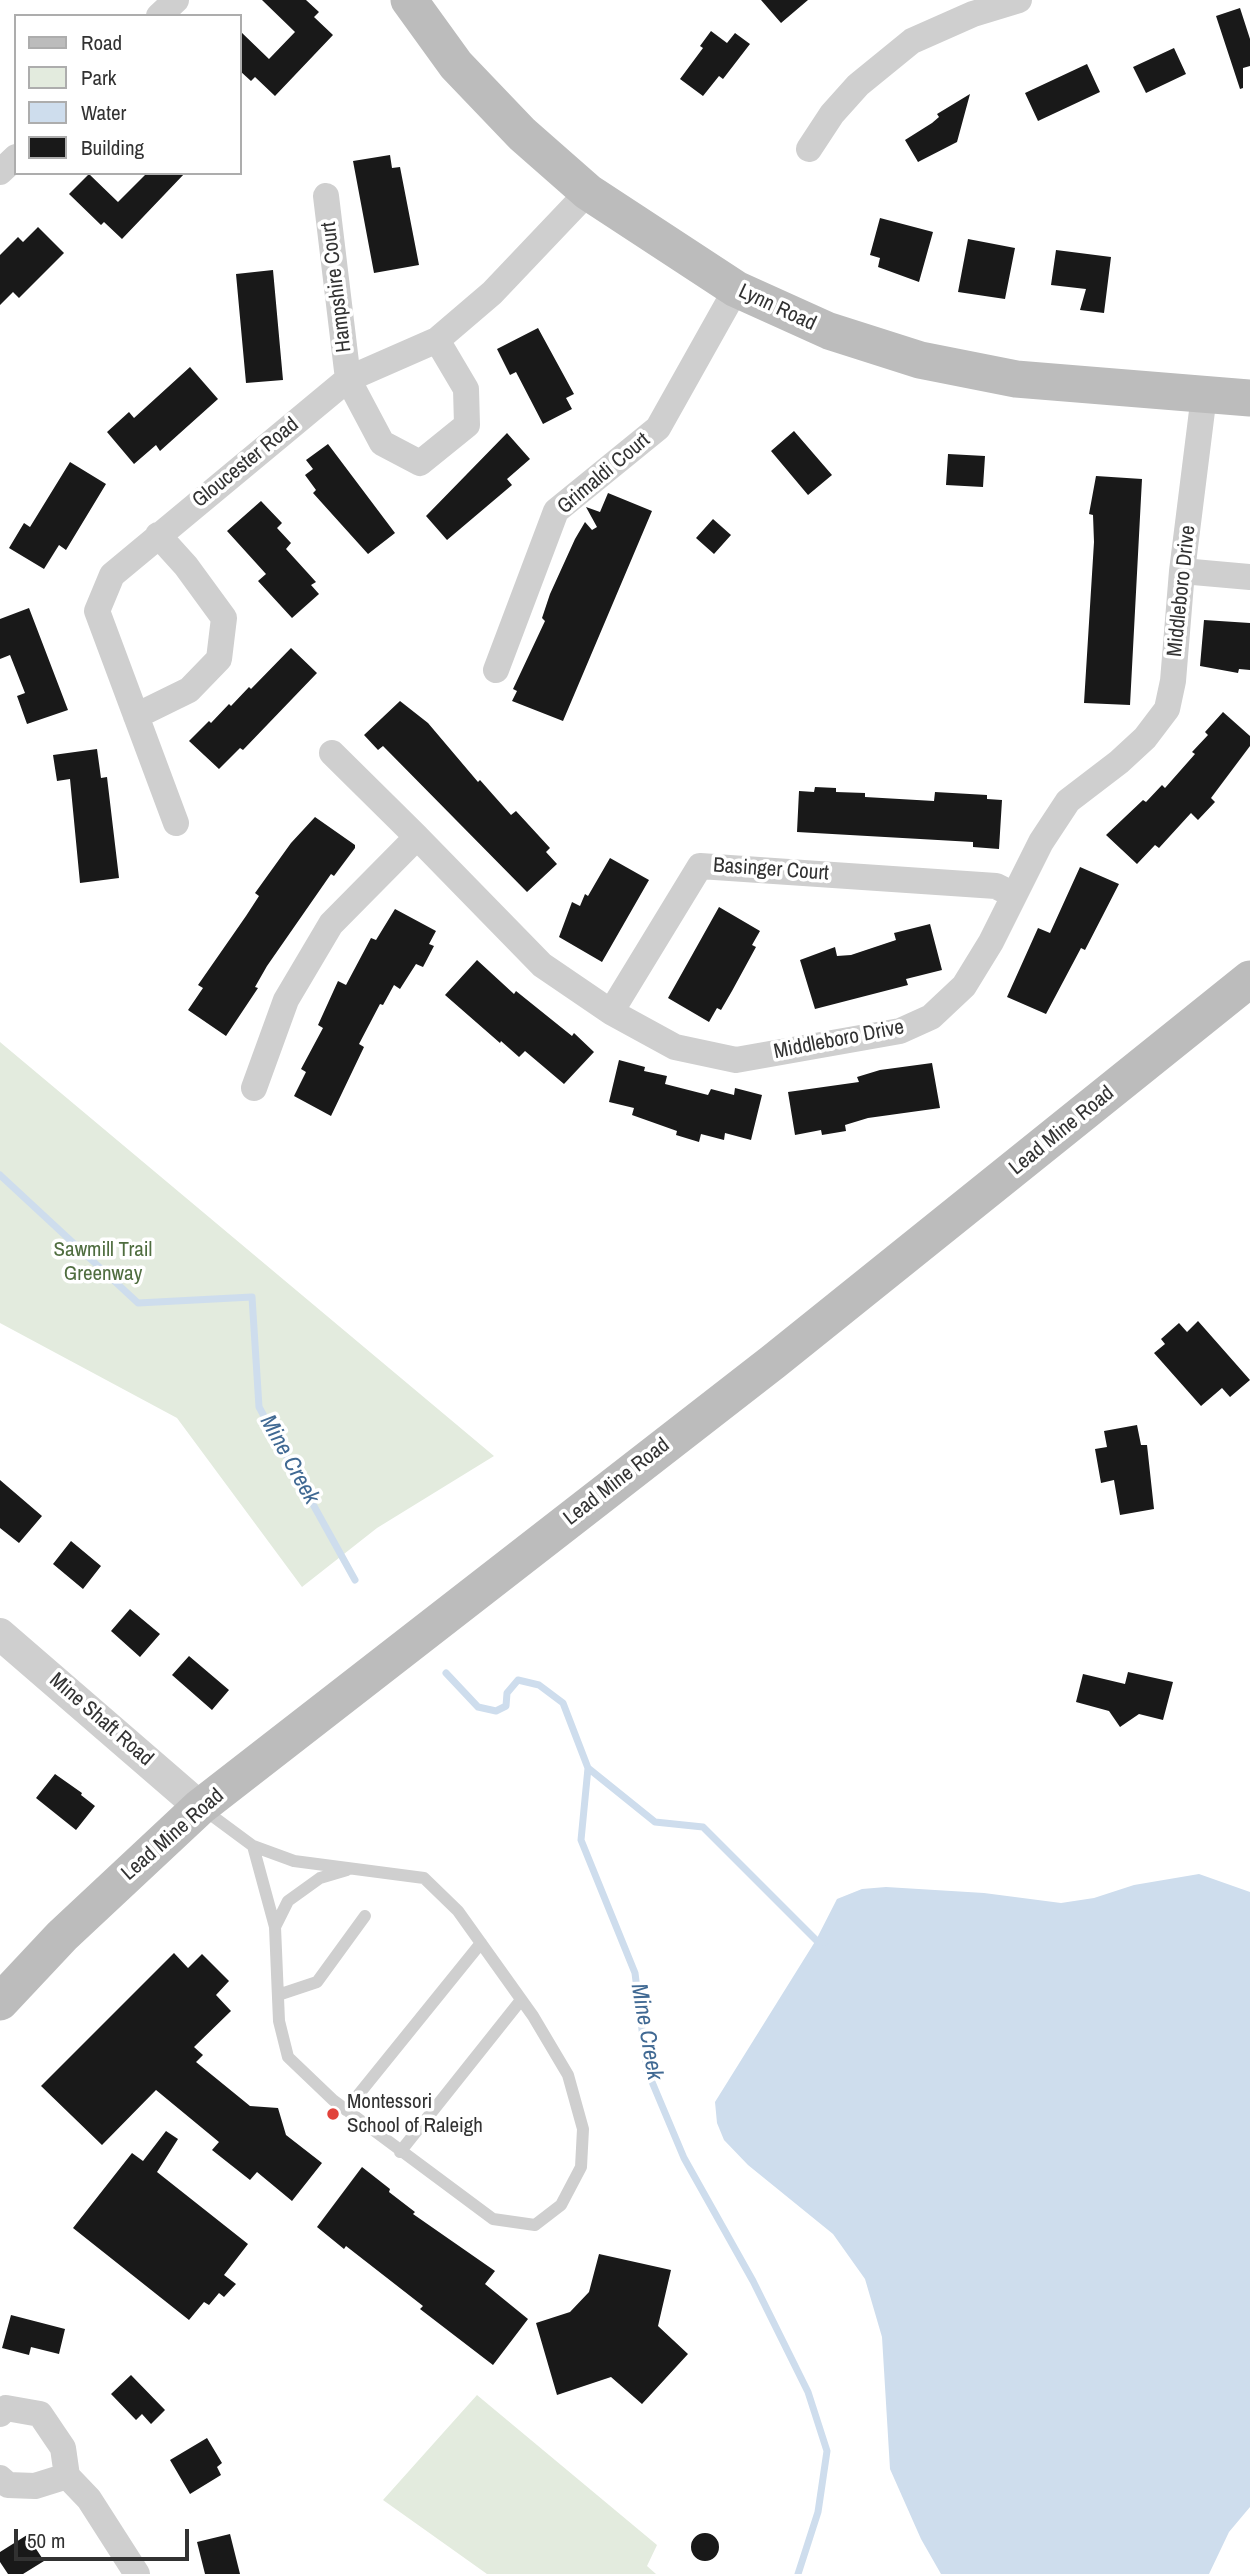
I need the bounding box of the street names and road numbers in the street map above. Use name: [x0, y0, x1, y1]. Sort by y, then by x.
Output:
street label: Hampshire Court: [317, 220, 357, 354]
street label: Lynn Road: [734, 279, 820, 337]
street label: Gloucester Road: [188, 413, 304, 513]
street label: Grimaldi Court: [553, 428, 655, 520]
street label: Middleboro Drive: [1163, 524, 1201, 658]
street label: Basinger Court: [712, 853, 830, 887]
street label: Middleboro Drive: [772, 1015, 906, 1065]
street label: Lead Mine Road: [1005, 1081, 1119, 1181]
street label: Lead Mine Road: [559, 1433, 675, 1531]
street label: Mine Shaft Road: [44, 1668, 158, 1772]
street label: Lead Mine Road: [117, 1784, 229, 1886]

